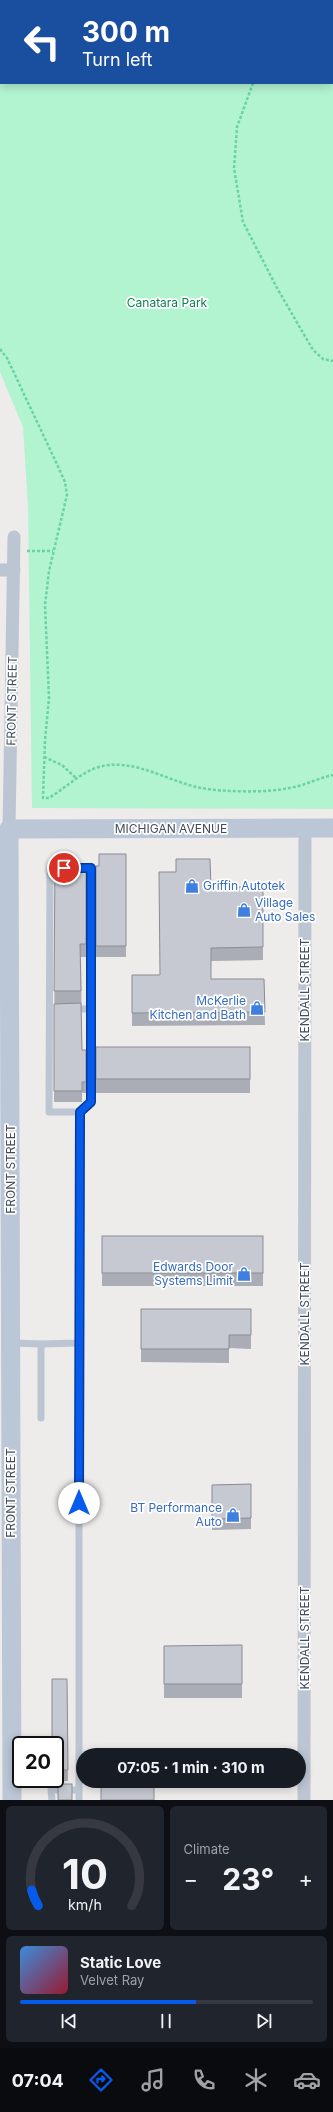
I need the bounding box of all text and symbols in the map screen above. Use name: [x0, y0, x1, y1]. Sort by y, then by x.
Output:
text: 300 m: [82, 15, 170, 49]
icon: left: [16, 16, 68, 68]
text: Turn left: [82, 49, 152, 70]
park label: Canatara Park: [127, 295, 208, 310]
street label: FRONT STREET: [3, 656, 20, 746]
street label: MICHIGAN AVENUE: [115, 821, 227, 836]
pin: [47, 851, 81, 885]
icon: arrive: [53, 857, 75, 879]
shop icon: Griffin Autotek: [184, 878, 200, 894]
place label: Griffin Autotek: [203, 878, 286, 893]
place label: Village Auto Sales: [255, 895, 315, 924]
shop icon: Village Auto Sales: [236, 902, 252, 918]
street label: KENDALL STREET: [297, 938, 312, 1042]
place label: McKerlie Kitchen and Bath: [149, 993, 246, 1022]
shop icon: McKerlie Kitchen and Bath: [249, 1000, 265, 1016]
street label: FRONT STREET: [3, 1124, 18, 1214]
place label: Edwards Door Systems Limit: [153, 1259, 233, 1288]
street label: KENDALL STREET: [297, 1262, 312, 1366]
shop icon: Edwards Door Systems Limit: [236, 1266, 252, 1282]
street label: FRONT STREET: [3, 1448, 18, 1538]
position arrow: [58, 1482, 100, 1524]
place label: BT Performance Auto: [130, 1500, 222, 1529]
shop icon: BT Performance Auto: [225, 1507, 241, 1523]
street label: KENDALL STREET: [297, 1586, 312, 1690]
speed limit sign: 20: [12, 1736, 64, 1788]
text: 07:05 · 1 min · 310 m: [117, 1758, 265, 1777]
text: Climate: [184, 1841, 230, 1857]
text: 10: [62, 1849, 108, 1899]
text: 23°: [222, 1861, 274, 1897]
text: −: [184, 1866, 198, 1892]
text: +: [298, 1866, 313, 1892]
text: km/h: [68, 1896, 102, 1913]
text: Static Love: [80, 1953, 161, 1972]
text: Velvet Ray: [80, 1972, 144, 1988]
icon: previous: [58, 2010, 80, 2032]
icon: pause: [155, 2010, 177, 2032]
icon: next: [253, 2010, 275, 2032]
icon: directions: [87, 2066, 115, 2094]
icon: music: [139, 2066, 167, 2094]
icon: phone: [190, 2066, 218, 2094]
icon: climate: [242, 2066, 270, 2094]
icon: car: [293, 2066, 321, 2094]
text: 07:04: [12, 2070, 64, 2091]

